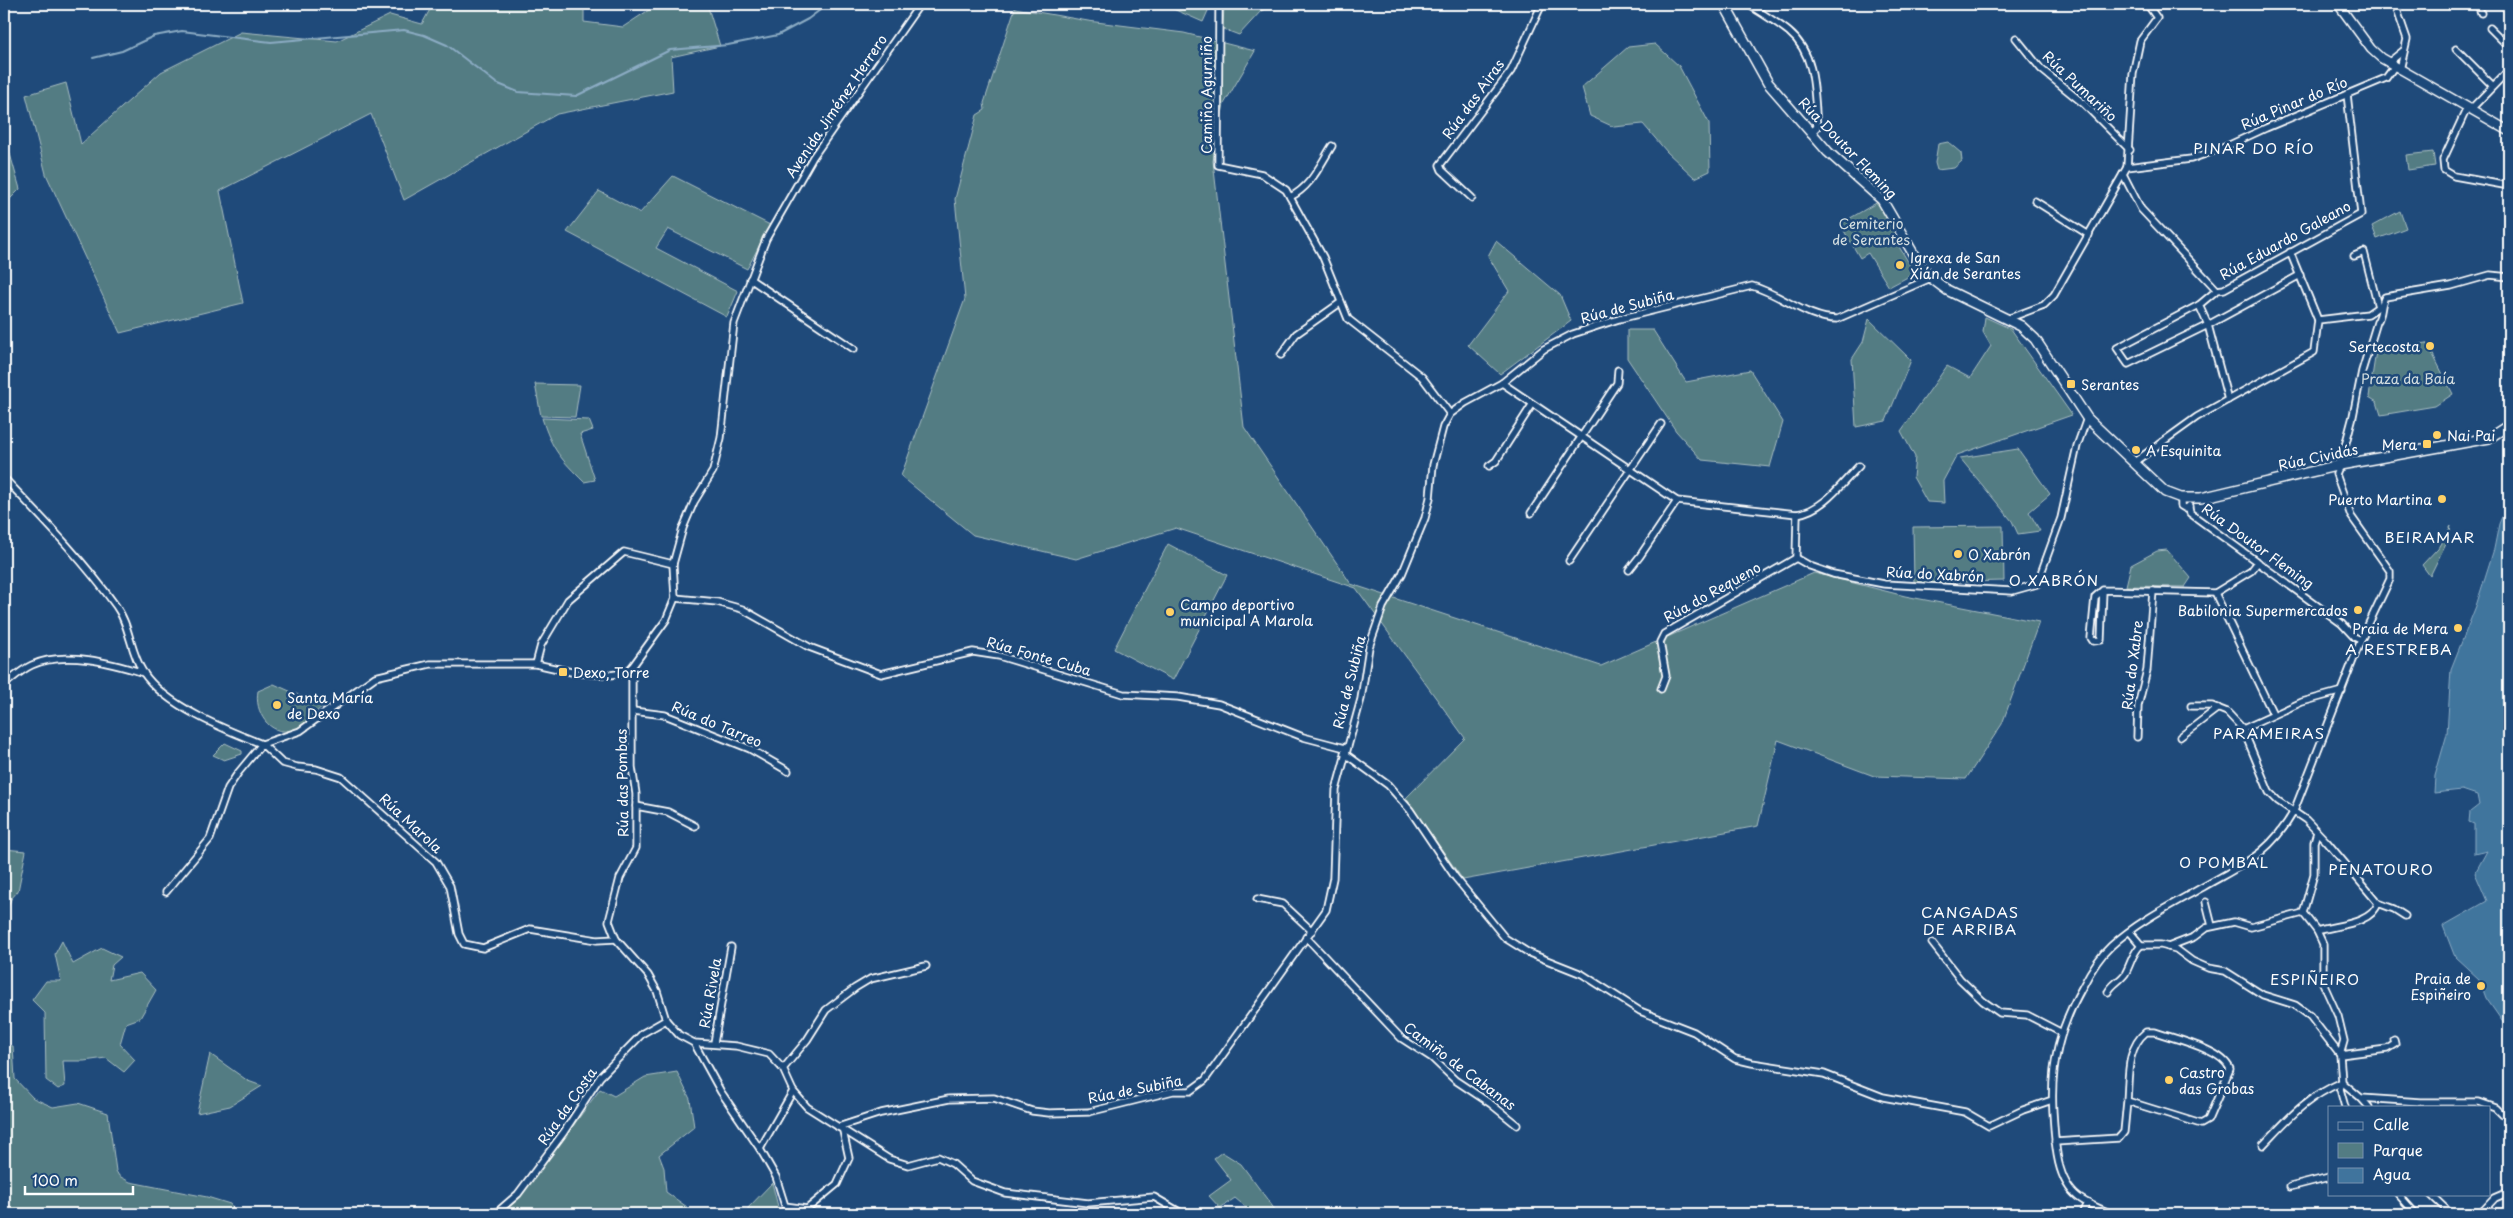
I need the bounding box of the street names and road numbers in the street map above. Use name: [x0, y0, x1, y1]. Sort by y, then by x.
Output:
street label: Avenida Jiménez Herrero: [780, 30, 892, 182]
street label: Camiño Agurniño: [1196, 36, 1217, 154]
street label: Rúa Pumariño: [2038, 46, 2122, 126]
street label: Rúa das Airas: [1437, 55, 1509, 143]
street label: Rúa Pinar do Río: [2238, 71, 2351, 135]
street label: Rúa Doutor Fleming: [1794, 92, 1902, 204]
street label: Rúa Eduardo Galeano: [2216, 195, 2355, 285]
street label: Rúa de Subiña: [1578, 283, 1676, 329]
street label: Rúa Cividás: [2276, 438, 2360, 476]
street label: Rúa Doutor Fleming: [2198, 498, 2318, 594]
street label: Rúa do Requeno: [1660, 556, 1765, 627]
street label: Rúa do Xabrón: [1885, 561, 1985, 587]
street label: Rúa do Xabre: [2116, 619, 2148, 711]
street label: Rúa Fonte Cuba: [984, 631, 1094, 681]
street label: Rúa de Subiña: [1327, 633, 1371, 731]
street label: Rúa do Tarreo: [669, 696, 766, 753]
street label: Rúa das Pombas: [611, 729, 633, 837]
street label: Rúa Marola: [375, 788, 448, 858]
street label: Rúa Rivela: [693, 956, 727, 1030]
street label: Camiño de Cabanas: [1400, 1017, 1520, 1115]
street label: Rúa da Costa: [532, 1063, 602, 1149]
street label: Rúa de Subiña: [1086, 1070, 1184, 1108]

